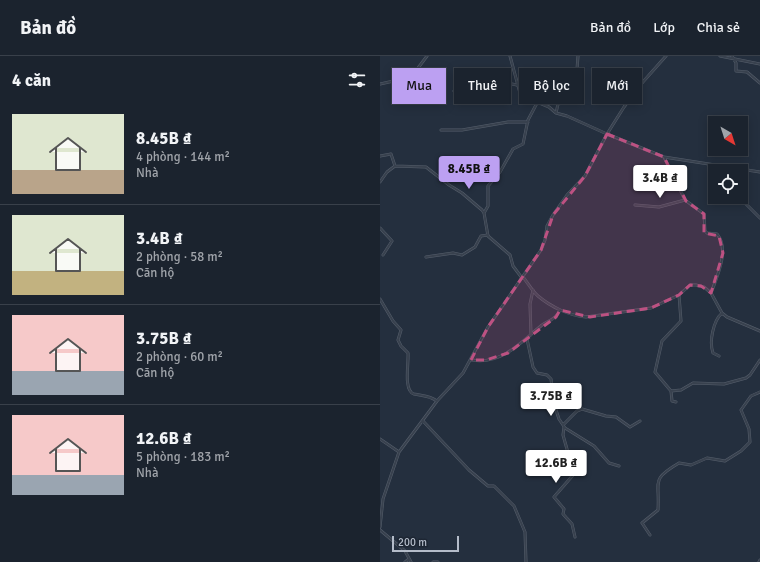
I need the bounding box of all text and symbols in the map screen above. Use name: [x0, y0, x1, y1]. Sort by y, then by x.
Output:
text: Bản đồ: [20, 16, 76, 40]
text: Bản đồ: [590, 19, 631, 36]
text: Lớp: [653, 19, 675, 36]
text: Chia sẻ: [697, 19, 740, 36]
chip: Mua: [392, 68, 446, 104]
chip: Thuê: [454, 68, 511, 104]
chip: Bộ lọc: [519, 68, 584, 104]
chip: Mới: [592, 68, 642, 104]
icon: filters: [346, 69, 368, 91]
text: 4 căn: [12, 70, 51, 91]
north arrow: [708, 116, 748, 156]
map controls: [708, 116, 748, 204]
text: 8.45B ₫: [136, 128, 192, 149]
icon: home: [44, 130, 92, 178]
text: 4 phòng · 144 m²: [136, 149, 230, 165]
pin: 8.45B ₫: [432, 156, 506, 190]
text: 8.45B ₫: [448, 161, 490, 177]
button: locate: [708, 164, 748, 204]
text: Nhà: [136, 165, 159, 181]
pin: 3.4B ₫: [627, 165, 693, 199]
text: 3.4B ₫: [642, 170, 678, 186]
text: 3.4B ₫: [136, 228, 183, 249]
icon: home: [44, 231, 92, 279]
text: 2 phòng · 58 m²: [136, 249, 223, 265]
text: Căn hộ: [136, 265, 174, 281]
text: 3.75B ₫: [136, 328, 192, 349]
icon: home: [44, 331, 92, 379]
text: 2 phòng · 60 m²: [136, 349, 223, 365]
text: Căn hộ: [136, 365, 174, 381]
pin: 3.75B ₫: [514, 383, 588, 417]
text: 3.75B ₫: [530, 388, 572, 404]
text: 12.6B ₫: [136, 428, 192, 449]
icon: home: [44, 431, 92, 479]
text: 5 phòng · 183 m²: [136, 449, 230, 465]
pin: 12.6B ₫: [519, 450, 593, 484]
text: 12.6B ₫: [535, 455, 577, 471]
text: Nhà: [136, 465, 159, 481]
scale bar: [392, 534, 459, 553]
text: 200 m: [398, 536, 427, 549]

